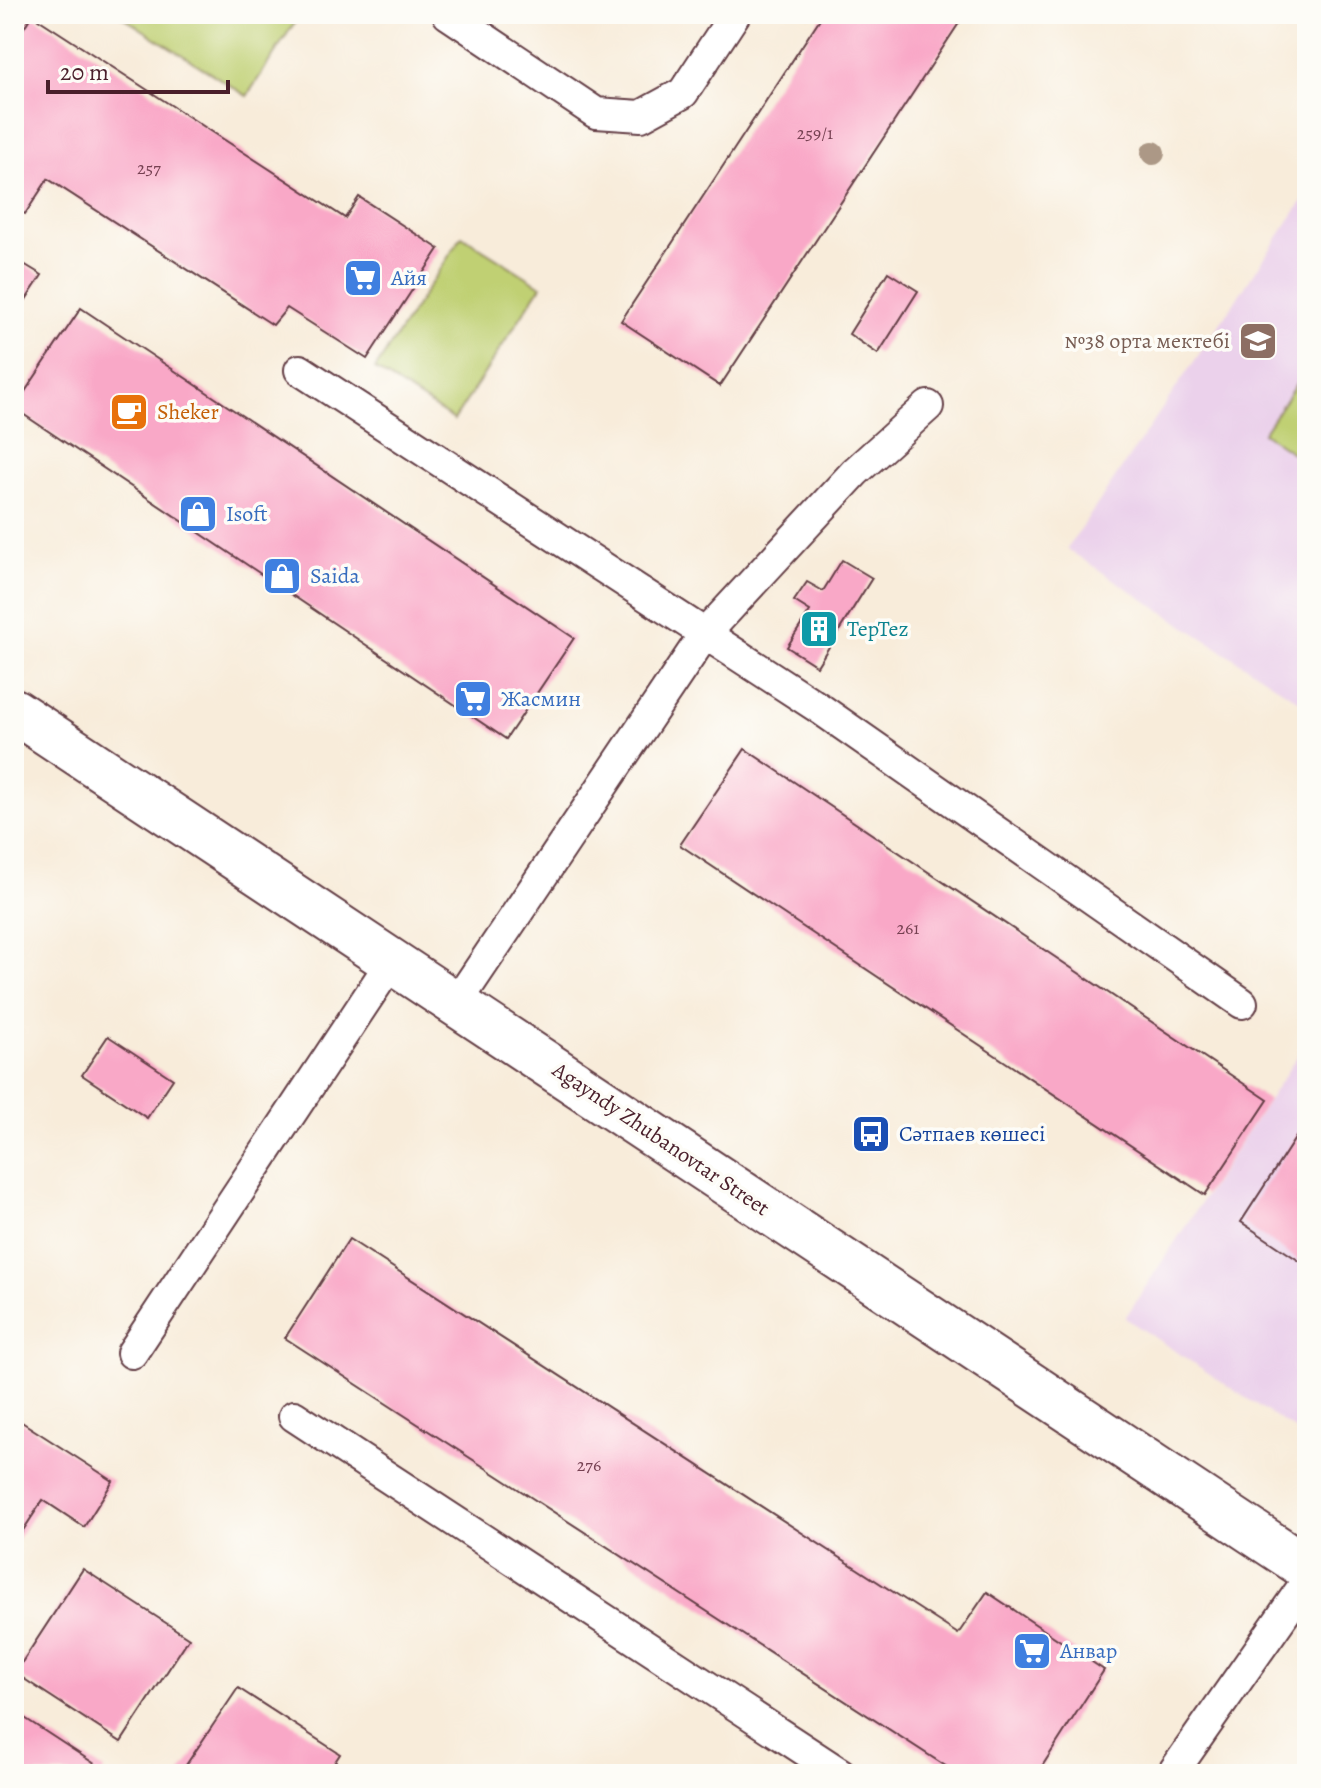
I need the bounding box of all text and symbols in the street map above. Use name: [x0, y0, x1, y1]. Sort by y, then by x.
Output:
scale bar: [48, 44, 228, 94]
text: 20 m: [60, 56, 109, 88]
house number: 259/1: [797, 121, 833, 145]
house number: 257: [137, 156, 161, 180]
supermarket icon: Айя: [342, 257, 384, 299]
place label: Айя: [390, 263, 427, 293]
school or university icon: №38 орта мектебі: [1237, 320, 1279, 362]
place label: №38 орта мектебі: [1064, 326, 1230, 356]
cafe icon: Sheker: [108, 391, 150, 433]
place label: Sheker: [157, 397, 219, 427]
shop icon: Isoft: [177, 493, 219, 535]
place label: Isoft: [226, 499, 268, 529]
shop icon: Saida: [261, 555, 303, 597]
place label: Saida: [310, 561, 360, 591]
building icon: TepTez: [798, 608, 840, 650]
place label: TepTez: [847, 614, 909, 644]
supermarket icon: Жасмин: [452, 678, 494, 720]
place label: Жасмин: [501, 684, 581, 714]
house number: 261: [896, 916, 920, 940]
street label: Agayndy Zhubanovtar Street: [546, 1055, 775, 1223]
bus stop icon: Сәтпаев көшесі: [850, 1113, 892, 1155]
place label: Сәтпаев көшесі: [899, 1119, 1045, 1149]
house number: 276: [577, 1453, 601, 1477]
supermarket icon: Анвар: [1011, 1630, 1053, 1672]
place label: Анвар: [1059, 1636, 1117, 1666]

